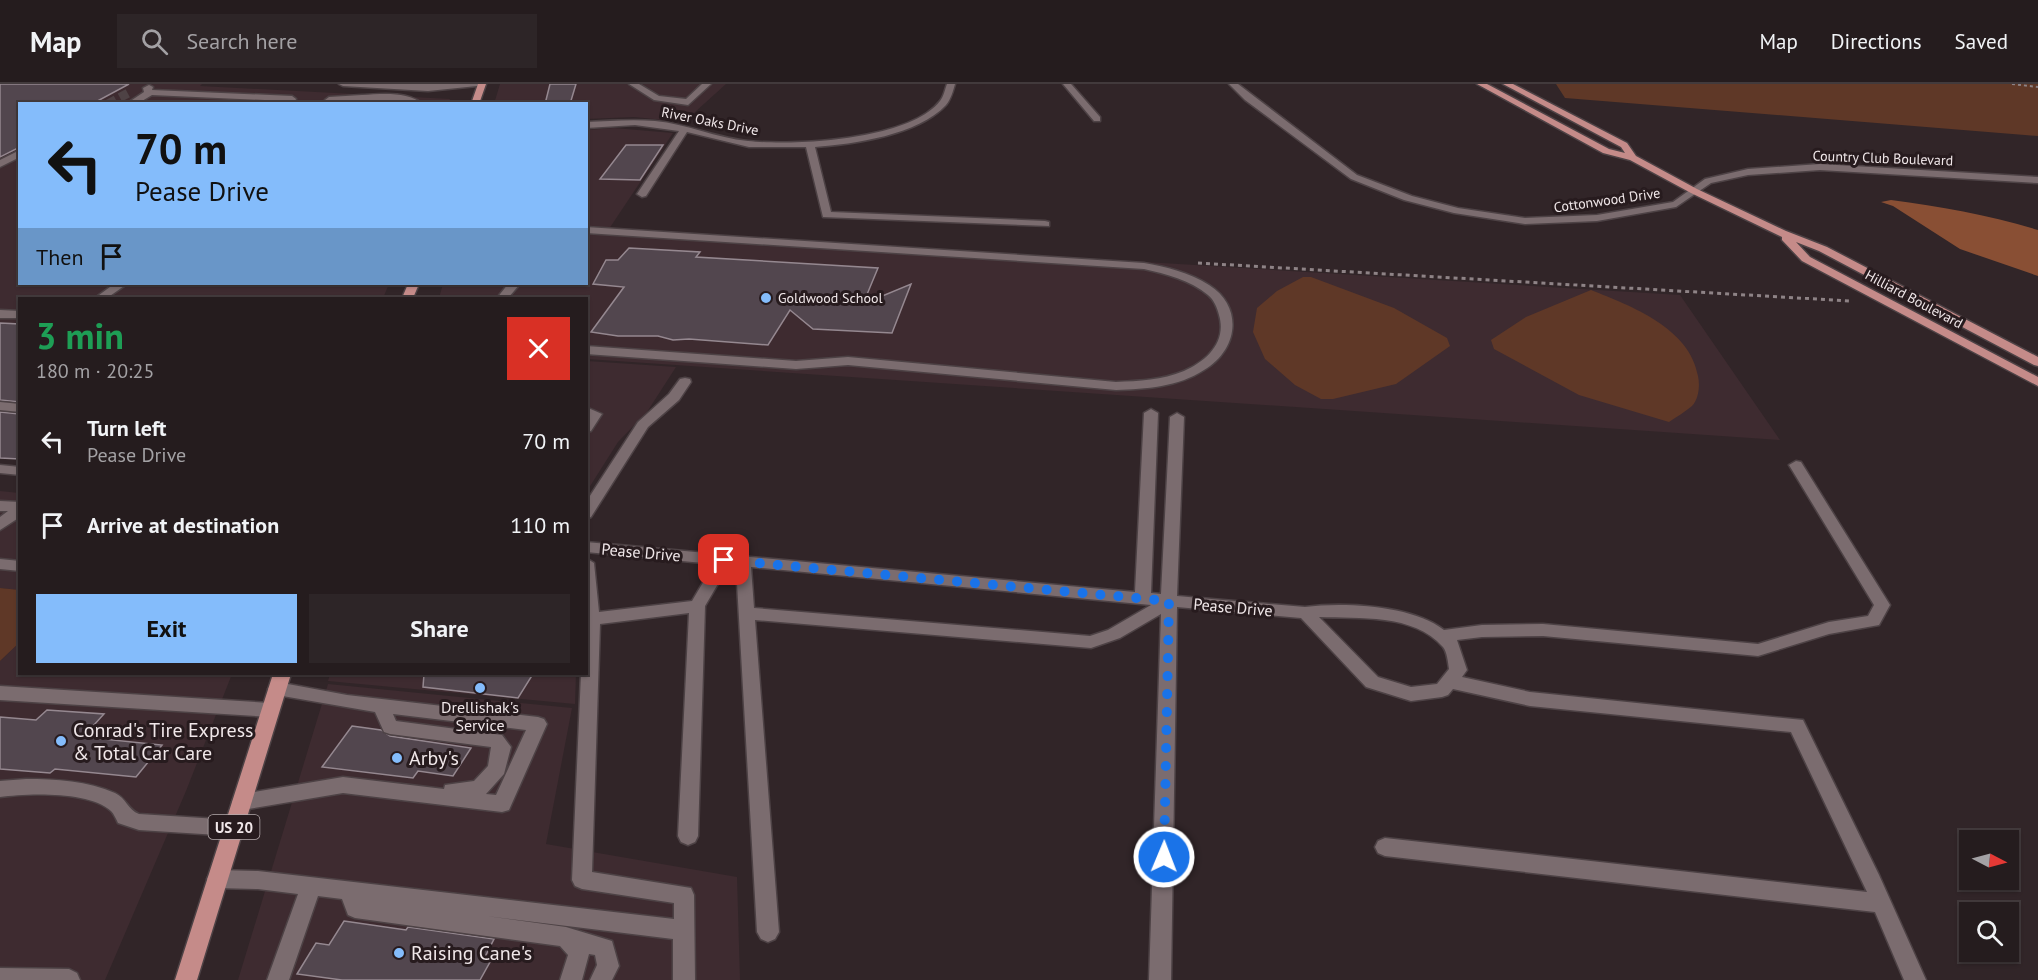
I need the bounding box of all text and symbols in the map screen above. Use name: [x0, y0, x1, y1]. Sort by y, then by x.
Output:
search box: [117, 14, 537, 68]
text: Map: [30, 23, 81, 60]
icon: search: [138, 25, 171, 58]
text: Search here: [186, 27, 297, 55]
text: Map: [1759, 28, 1798, 55]
text: Directions: [1831, 28, 1922, 55]
text: Saved: [1955, 28, 2008, 55]
street label: River Oaks Drive: [660, 103, 760, 139]
text: 70 m: [135, 121, 227, 176]
icon: left: [36, 126, 114, 204]
street label: Country Club Boulevard: [1812, 147, 1954, 169]
text: Pease Drive: [135, 174, 269, 208]
street label: Cottonwood Drive: [1553, 184, 1661, 216]
icon: arrive: [95, 240, 128, 273]
text: Then: [36, 243, 83, 271]
street label: Hilliard Boulevard: [1862, 266, 1966, 332]
place label: Goldwood School: [778, 289, 883, 307]
marker: Goldwood School: [759, 291, 773, 305]
text: 3 min: [36, 312, 124, 359]
button: close: [507, 317, 570, 380]
text: 180 m · 20:25: [36, 358, 154, 384]
text: Turn left: [87, 414, 167, 442]
icon: left: [36, 425, 69, 458]
text: 70 m: [522, 427, 570, 455]
text: Pease Drive: [87, 442, 186, 468]
icon: arrive: [36, 509, 69, 542]
text: Arrive at destination: [87, 511, 279, 539]
text: 110 m: [510, 511, 570, 539]
pin: [698, 534, 749, 585]
street label: Pease Drive: [601, 539, 681, 565]
icon: arrive: [707, 543, 740, 576]
button: Exit: [36, 594, 297, 663]
button: Share: [309, 594, 570, 663]
street label: Pease Drive: [1193, 594, 1273, 620]
marker: Drellishak's Service: [473, 681, 487, 695]
place label: Drellishak's Service: [441, 697, 519, 735]
place label: Conrad's Tire Express & Total Car Care: [73, 717, 254, 766]
marker: Conrad's Tire Express & Total Car Care: [54, 734, 68, 748]
place label: Arby's: [409, 745, 459, 771]
marker: Arby's: [390, 751, 404, 765]
road number: US 20: [208, 815, 260, 839]
position arrow: [1132, 825, 1196, 889]
north arrow: [1959, 830, 2019, 890]
map controls: [1959, 830, 2019, 962]
button: search: [1959, 902, 2019, 962]
place label: Raising Cane's: [411, 940, 532, 966]
marker: Raising Cane's: [392, 946, 406, 960]

